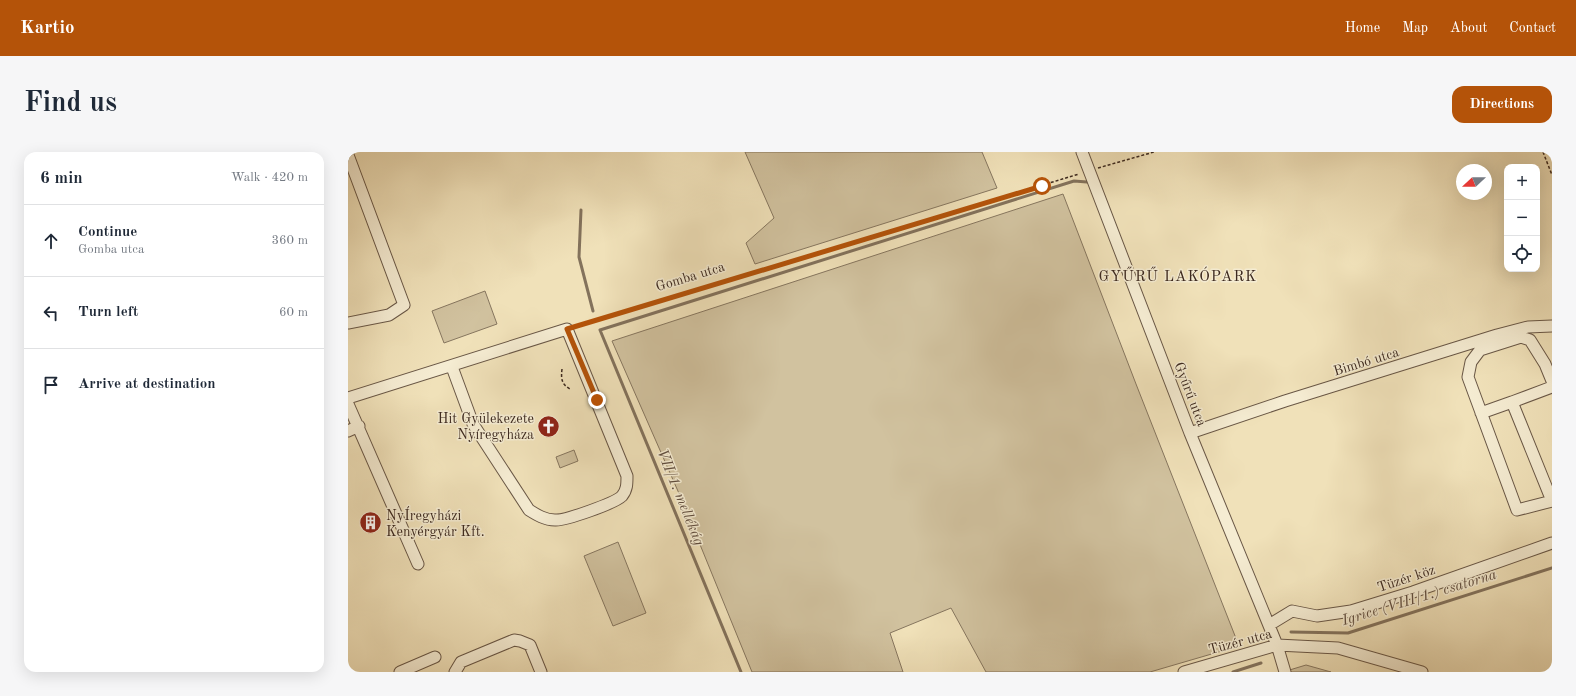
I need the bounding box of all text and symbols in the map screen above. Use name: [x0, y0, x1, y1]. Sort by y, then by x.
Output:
text: Kartio: [20, 19, 75, 38]
text: Home: [1345, 21, 1380, 35]
text: Map: [1402, 21, 1428, 35]
text: About: [1450, 21, 1487, 35]
text: Contact: [1509, 21, 1556, 35]
button: Directions: [1452, 86, 1552, 123]
text: Find us: [24, 90, 117, 118]
north arrow: [1456, 164, 1492, 200]
map controls: [1504, 164, 1540, 272]
button: +: [1504, 164, 1540, 200]
text: 6 min: [40, 170, 83, 187]
text: Walk · 420 m: [231, 171, 308, 184]
route start: [1033, 177, 1051, 195]
button: −: [1504, 200, 1540, 236]
text: Continue: [78, 225, 137, 240]
icon: ahead: [40, 230, 62, 252]
text: 360 m: [271, 234, 308, 247]
button: locate: [1504, 236, 1540, 272]
text: Gomba utca: [78, 243, 144, 256]
street label: Gomba utca: [654, 260, 727, 294]
district label: GYŰRŰ LAKÓPARK: [1099, 266, 1257, 285]
icon: left: [40, 302, 62, 324]
text: Turn left: [78, 305, 138, 320]
text: 60 m: [279, 306, 308, 319]
street label: Bimbó utca: [1332, 345, 1401, 379]
street label: Gyűrű utca: [1171, 360, 1209, 428]
icon: arrive: [40, 374, 62, 396]
text: Arrive at destination: [78, 377, 216, 392]
route end: [588, 391, 606, 409]
place label: Hit Gyülekezete Nyíregyháza: [438, 412, 534, 442]
church icon: Hit Gyülekezete Nyíregyháza: [536, 413, 562, 439]
water label: VII/1. mellékág: [653, 447, 706, 548]
place label: NyÍregyházi Kenyérgyár Kft.: [386, 506, 485, 539]
building icon: NyÍregyházi Kenyérgyár Kft.: [357, 510, 383, 536]
street label: Tüzér köz: [1376, 563, 1437, 595]
water label: Igrice (VIII/1.) csatorna: [1339, 567, 1499, 629]
street label: Tüzér utca: [1207, 627, 1274, 657]

